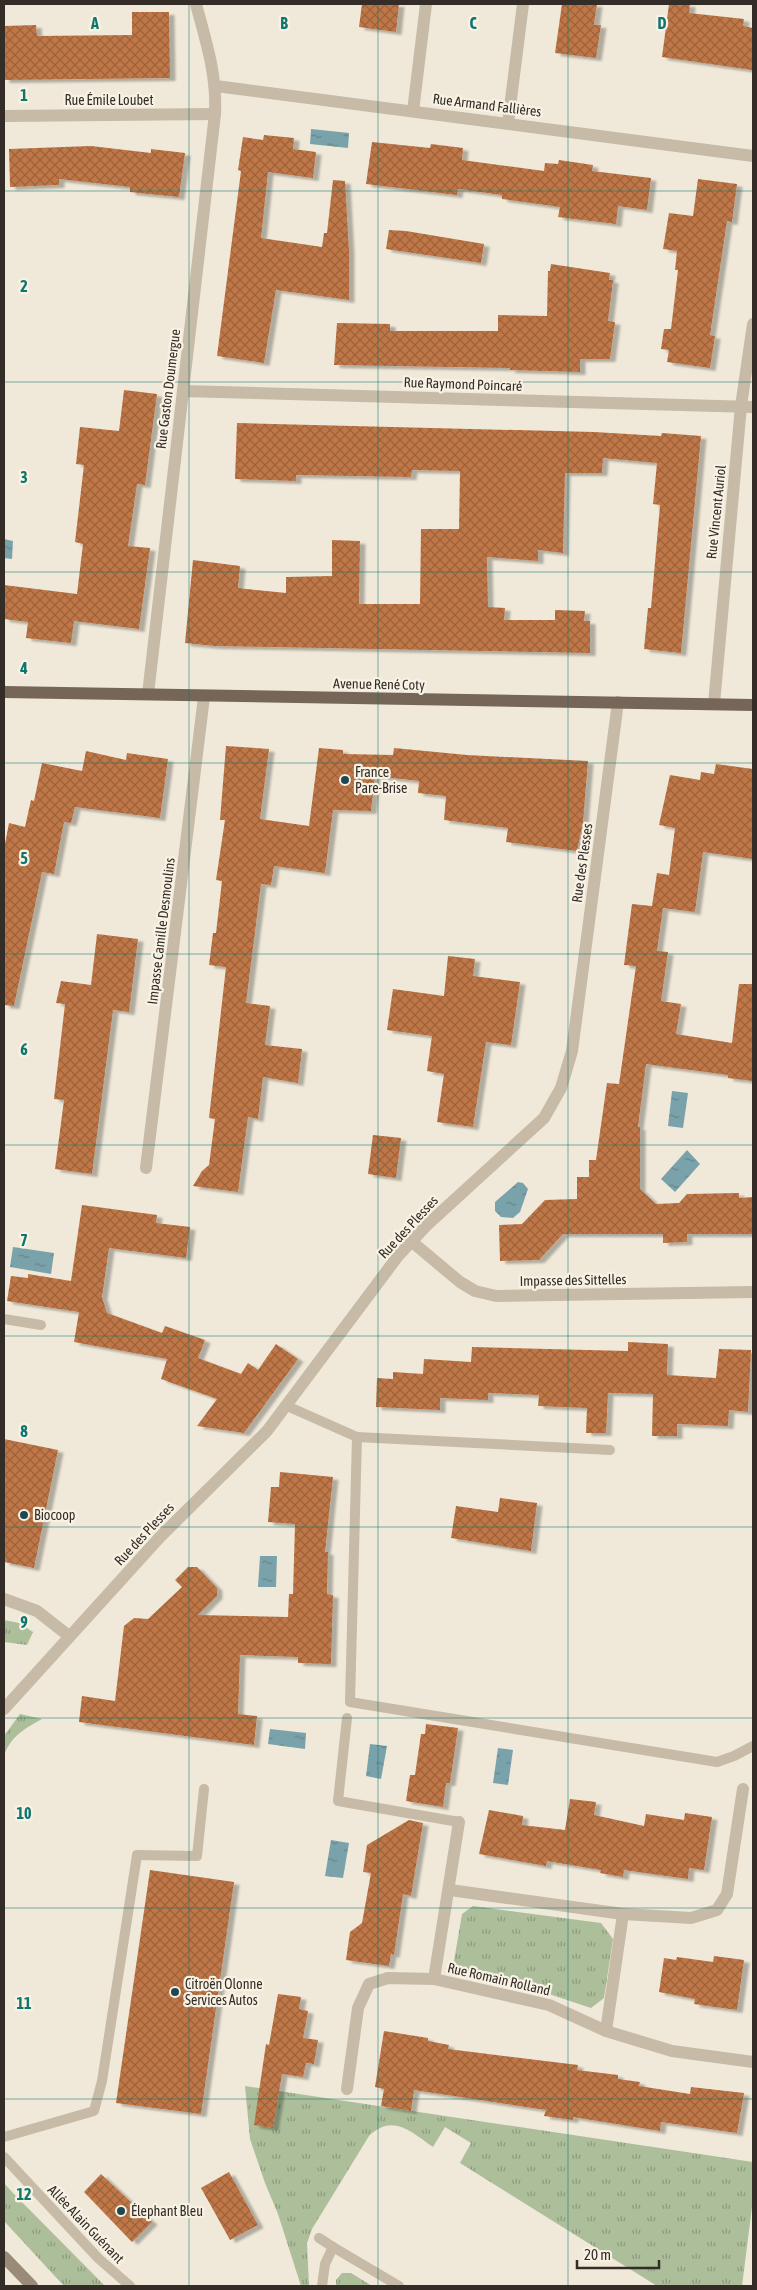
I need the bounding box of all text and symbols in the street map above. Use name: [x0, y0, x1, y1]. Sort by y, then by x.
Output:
text: A: [90, 14, 99, 32]
text: B: [280, 14, 288, 32]
text: C: [469, 14, 477, 32]
text: D: [658, 14, 667, 32]
text: 1: [20, 86, 28, 104]
street label: Rue Armand Fallières: [432, 90, 542, 120]
street label: Rue Émile Loubet: [65, 92, 153, 108]
text: 2: [20, 277, 28, 295]
street label: Rue Gaston Doumergue: [153, 328, 183, 450]
street label: Rue Raymond Poincaré: [403, 374, 523, 394]
street label: Rue Vincent Auriol: [703, 464, 729, 560]
text: 3: [20, 468, 28, 486]
text: 4: [19, 659, 28, 677]
street label: Avenue René Coty: [333, 675, 425, 693]
place label: France Pare-Brise: [355, 764, 407, 796]
marker: France Pare-Brise: [339, 774, 351, 786]
street label: Rue des Plesses: [569, 822, 595, 904]
text: 5: [20, 849, 28, 867]
street label: Impasse Camille Desmoulins: [144, 857, 178, 1005]
text: 6: [20, 1040, 28, 1058]
street label: Rue des Plesses: [375, 1192, 441, 1262]
text: 7: [20, 1231, 28, 1249]
street label: Impasse des Sittelles: [519, 1271, 627, 1289]
text: 8: [20, 1422, 28, 1440]
street label: Rue des Plesses: [111, 1499, 177, 1569]
place label: Biocoop: [34, 1507, 76, 1523]
marker: Biocoop: [18, 1509, 30, 1521]
text: 9: [20, 1613, 28, 1631]
text: 10: [16, 1804, 32, 1822]
street label: Rue Romain Rolland: [446, 1959, 552, 1999]
place label: Citroën Olonne Services Autos: [185, 1976, 263, 2008]
marker: Citroën Olonne Services Autos: [169, 1986, 181, 1998]
text: 11: [16, 1994, 32, 2012]
street label: Allée Alain Guénant: [45, 2182, 127, 2266]
text: 12: [16, 2185, 32, 2203]
place label: Élephant Bleu: [131, 2203, 203, 2219]
marker: Élephant Bleu: [115, 2205, 127, 2217]
scale bar: [577, 2238, 660, 2270]
text: 20 m: [584, 2246, 611, 2263]

